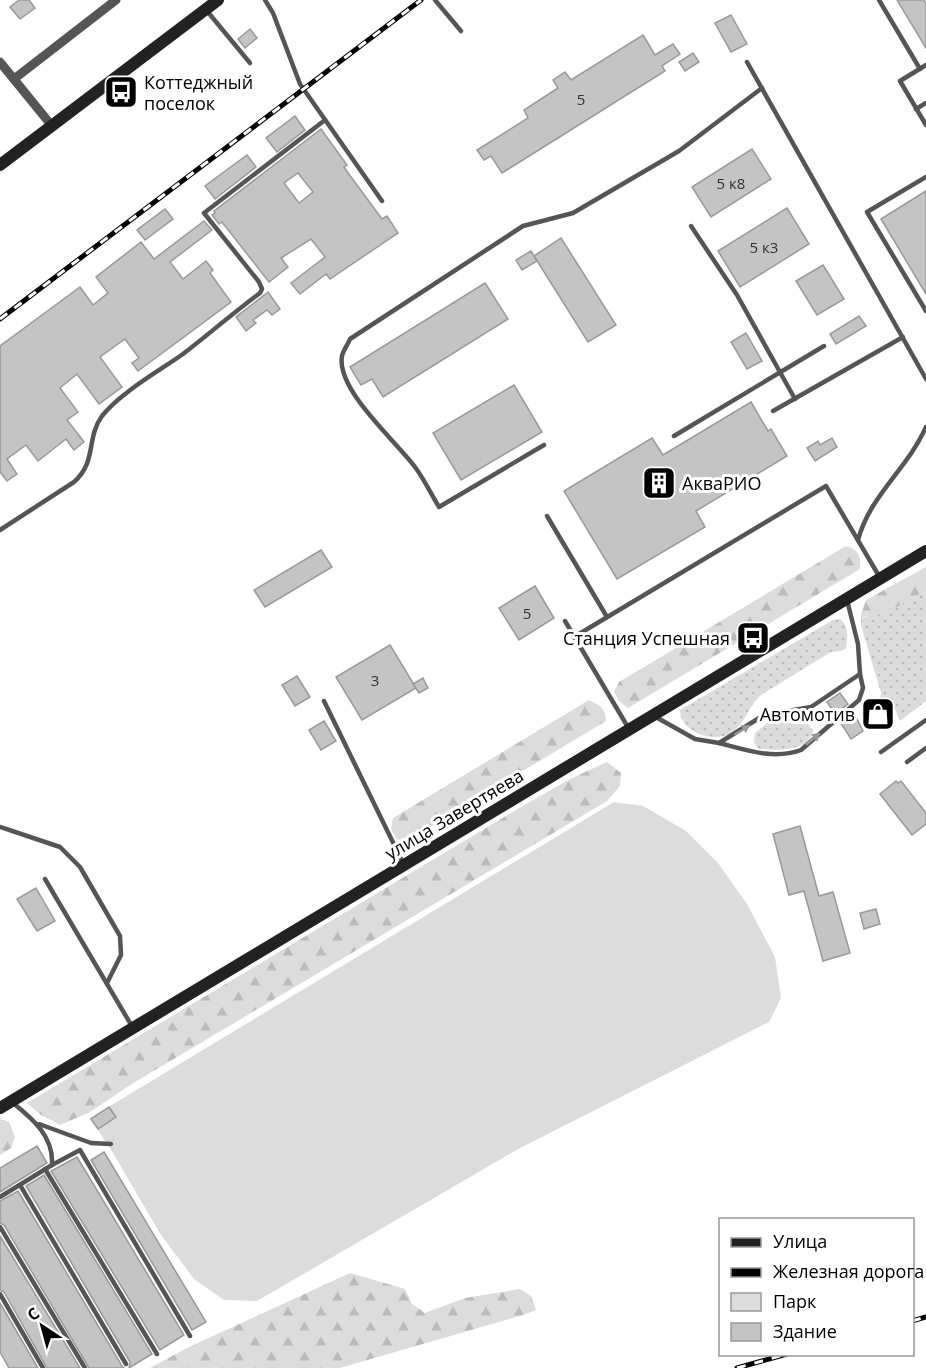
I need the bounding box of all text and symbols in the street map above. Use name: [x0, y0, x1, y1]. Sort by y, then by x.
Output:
place label: Коттеджный поселок: [144, 70, 253, 115]
bus stop icon: Коттеджный поселок: [103, 74, 139, 110]
house number: 5: [577, 89, 585, 109]
house number: 5 к8: [717, 173, 745, 193]
house number: 5 к3: [750, 237, 778, 257]
building icon: АкваРИО: [641, 465, 677, 501]
place label: АкваРИО: [682, 471, 762, 495]
house number: 5: [523, 603, 531, 623]
bus stop icon: Станция Успешная: [735, 620, 771, 656]
place label: Станция Успешная: [563, 626, 730, 650]
house number: 3: [371, 670, 379, 690]
shop icon: Автомотив: [860, 696, 896, 732]
place label: Автомотив: [760, 702, 855, 726]
one-way arrow: [734, 725, 750, 736]
one-way arrow: [805, 733, 820, 746]
street label: улица Завертяева: [380, 763, 528, 865]
legend: [719, 1218, 914, 1356]
text: Улица: [773, 1229, 827, 1253]
text: Железная дорога: [773, 1259, 924, 1283]
text: Парк: [773, 1289, 817, 1313]
north arrow: [12, 1296, 72, 1356]
text: С: [23, 1302, 44, 1326]
text: Здание: [773, 1319, 837, 1343]

